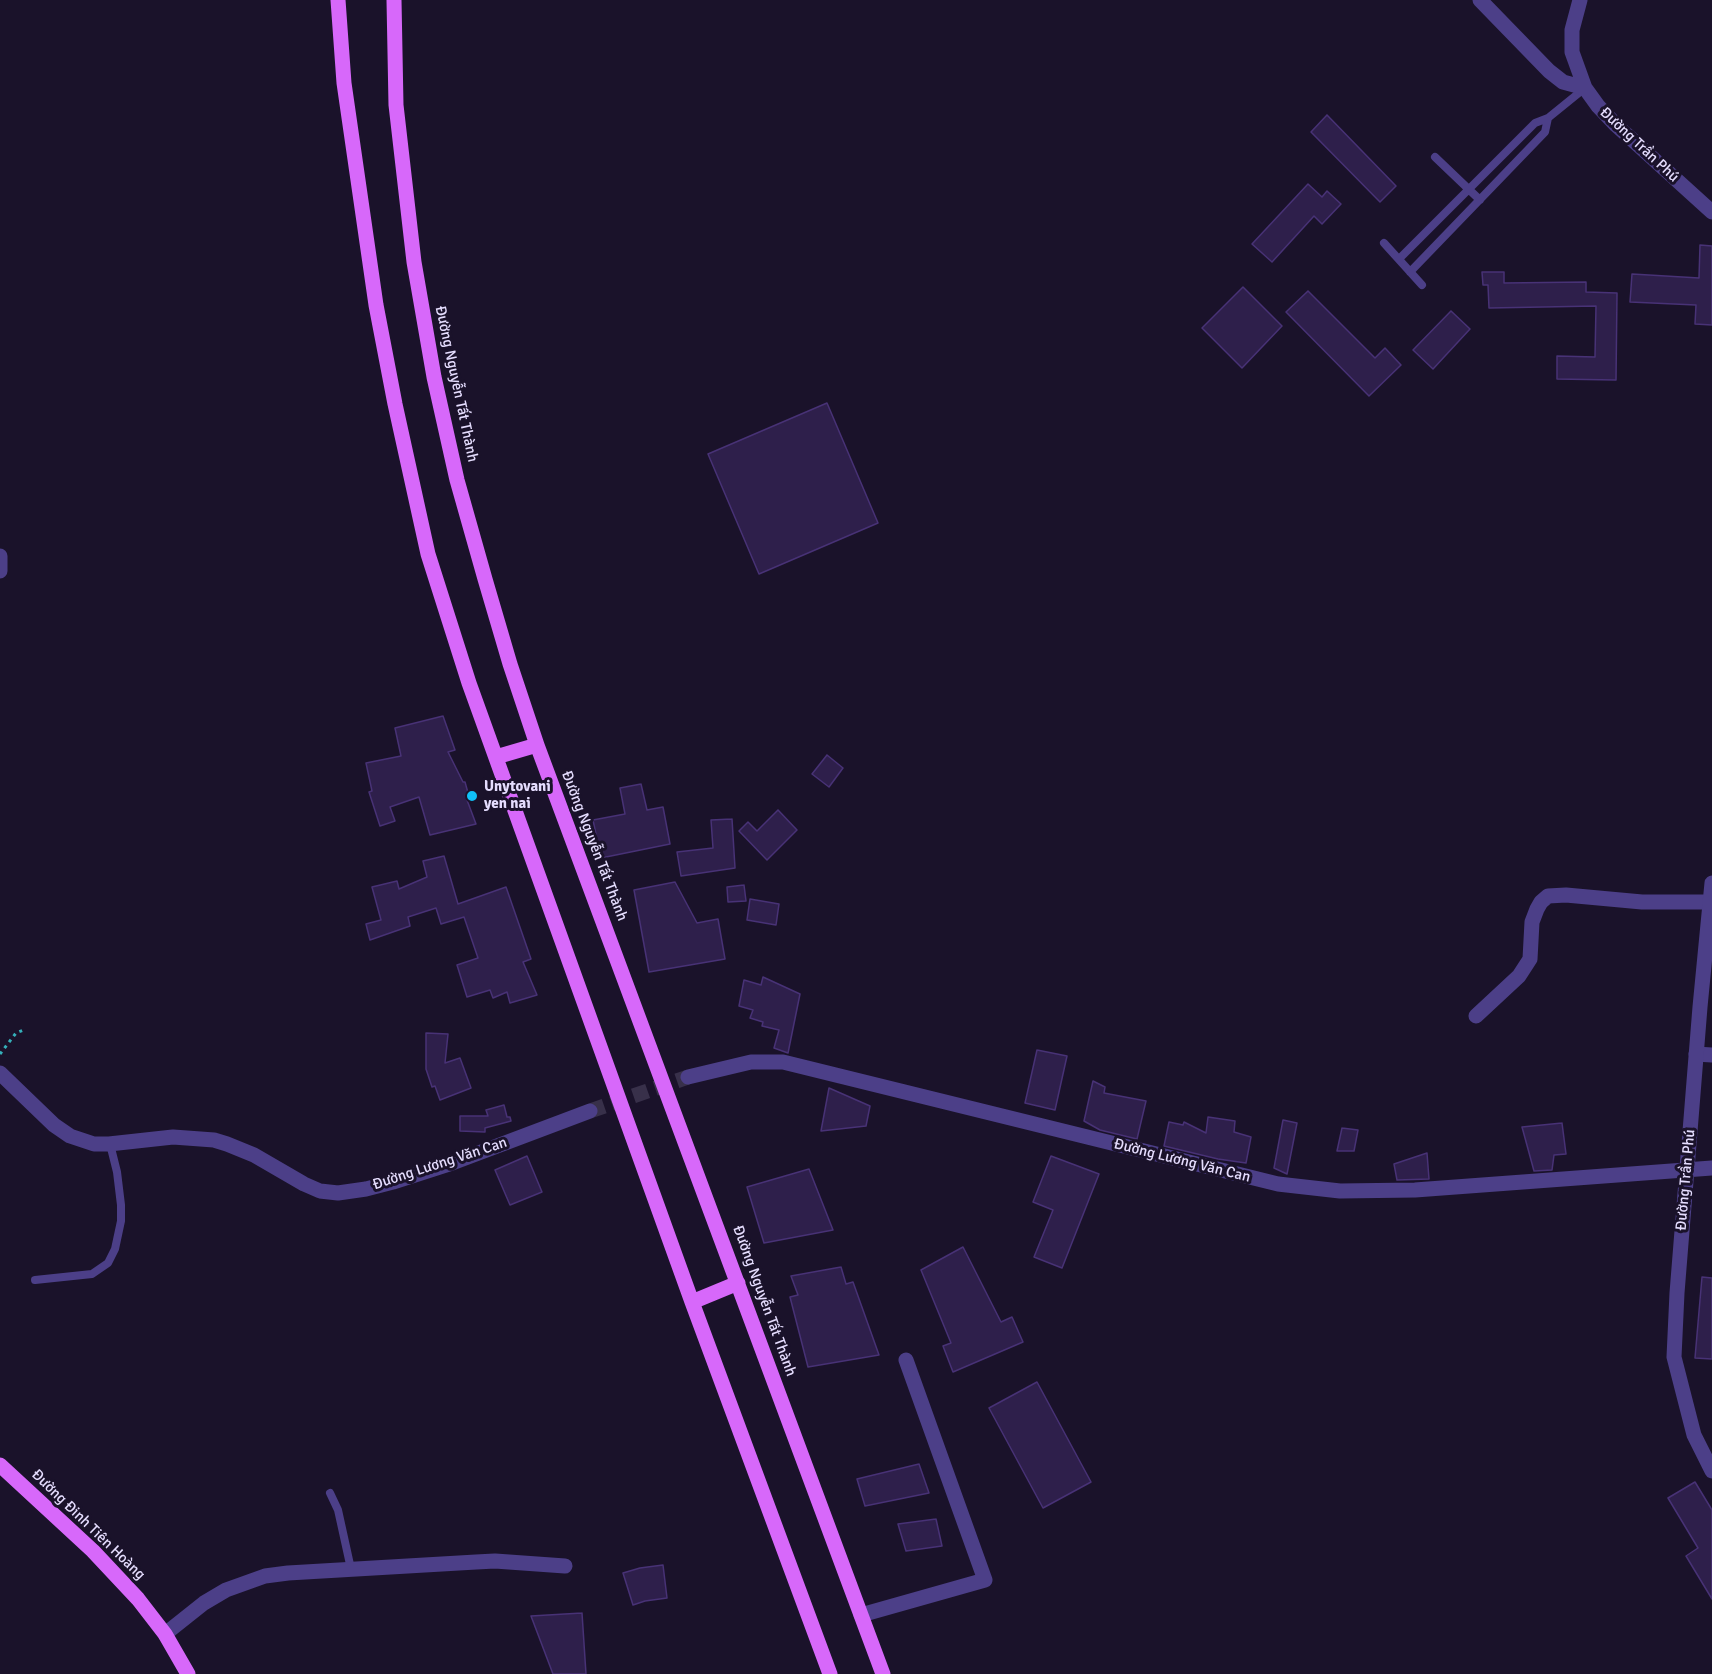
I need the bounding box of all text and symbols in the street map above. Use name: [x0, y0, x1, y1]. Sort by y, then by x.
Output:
street label: Đường Trần Phú: [1596, 104, 1682, 186]
street label: Đường Nguyễn Tất Thành: [431, 304, 481, 464]
street label: Đường Nguyễn Tất Thành: [557, 768, 631, 924]
place label: Unytovani yen nai: [484, 778, 551, 813]
marker: Unytovani yen nai: [465, 789, 479, 803]
street label: Đường Trần Phú: [1673, 1129, 1699, 1231]
street label: Đường Lương Văn Can: [371, 1134, 509, 1194]
street label: Đường Lương Văn Can: [1112, 1135, 1252, 1187]
street label: Đường Nguyễn Tất Thành: [728, 1223, 800, 1379]
street label: Đường Đinh Tiên Hoàng: [27, 1466, 149, 1584]

